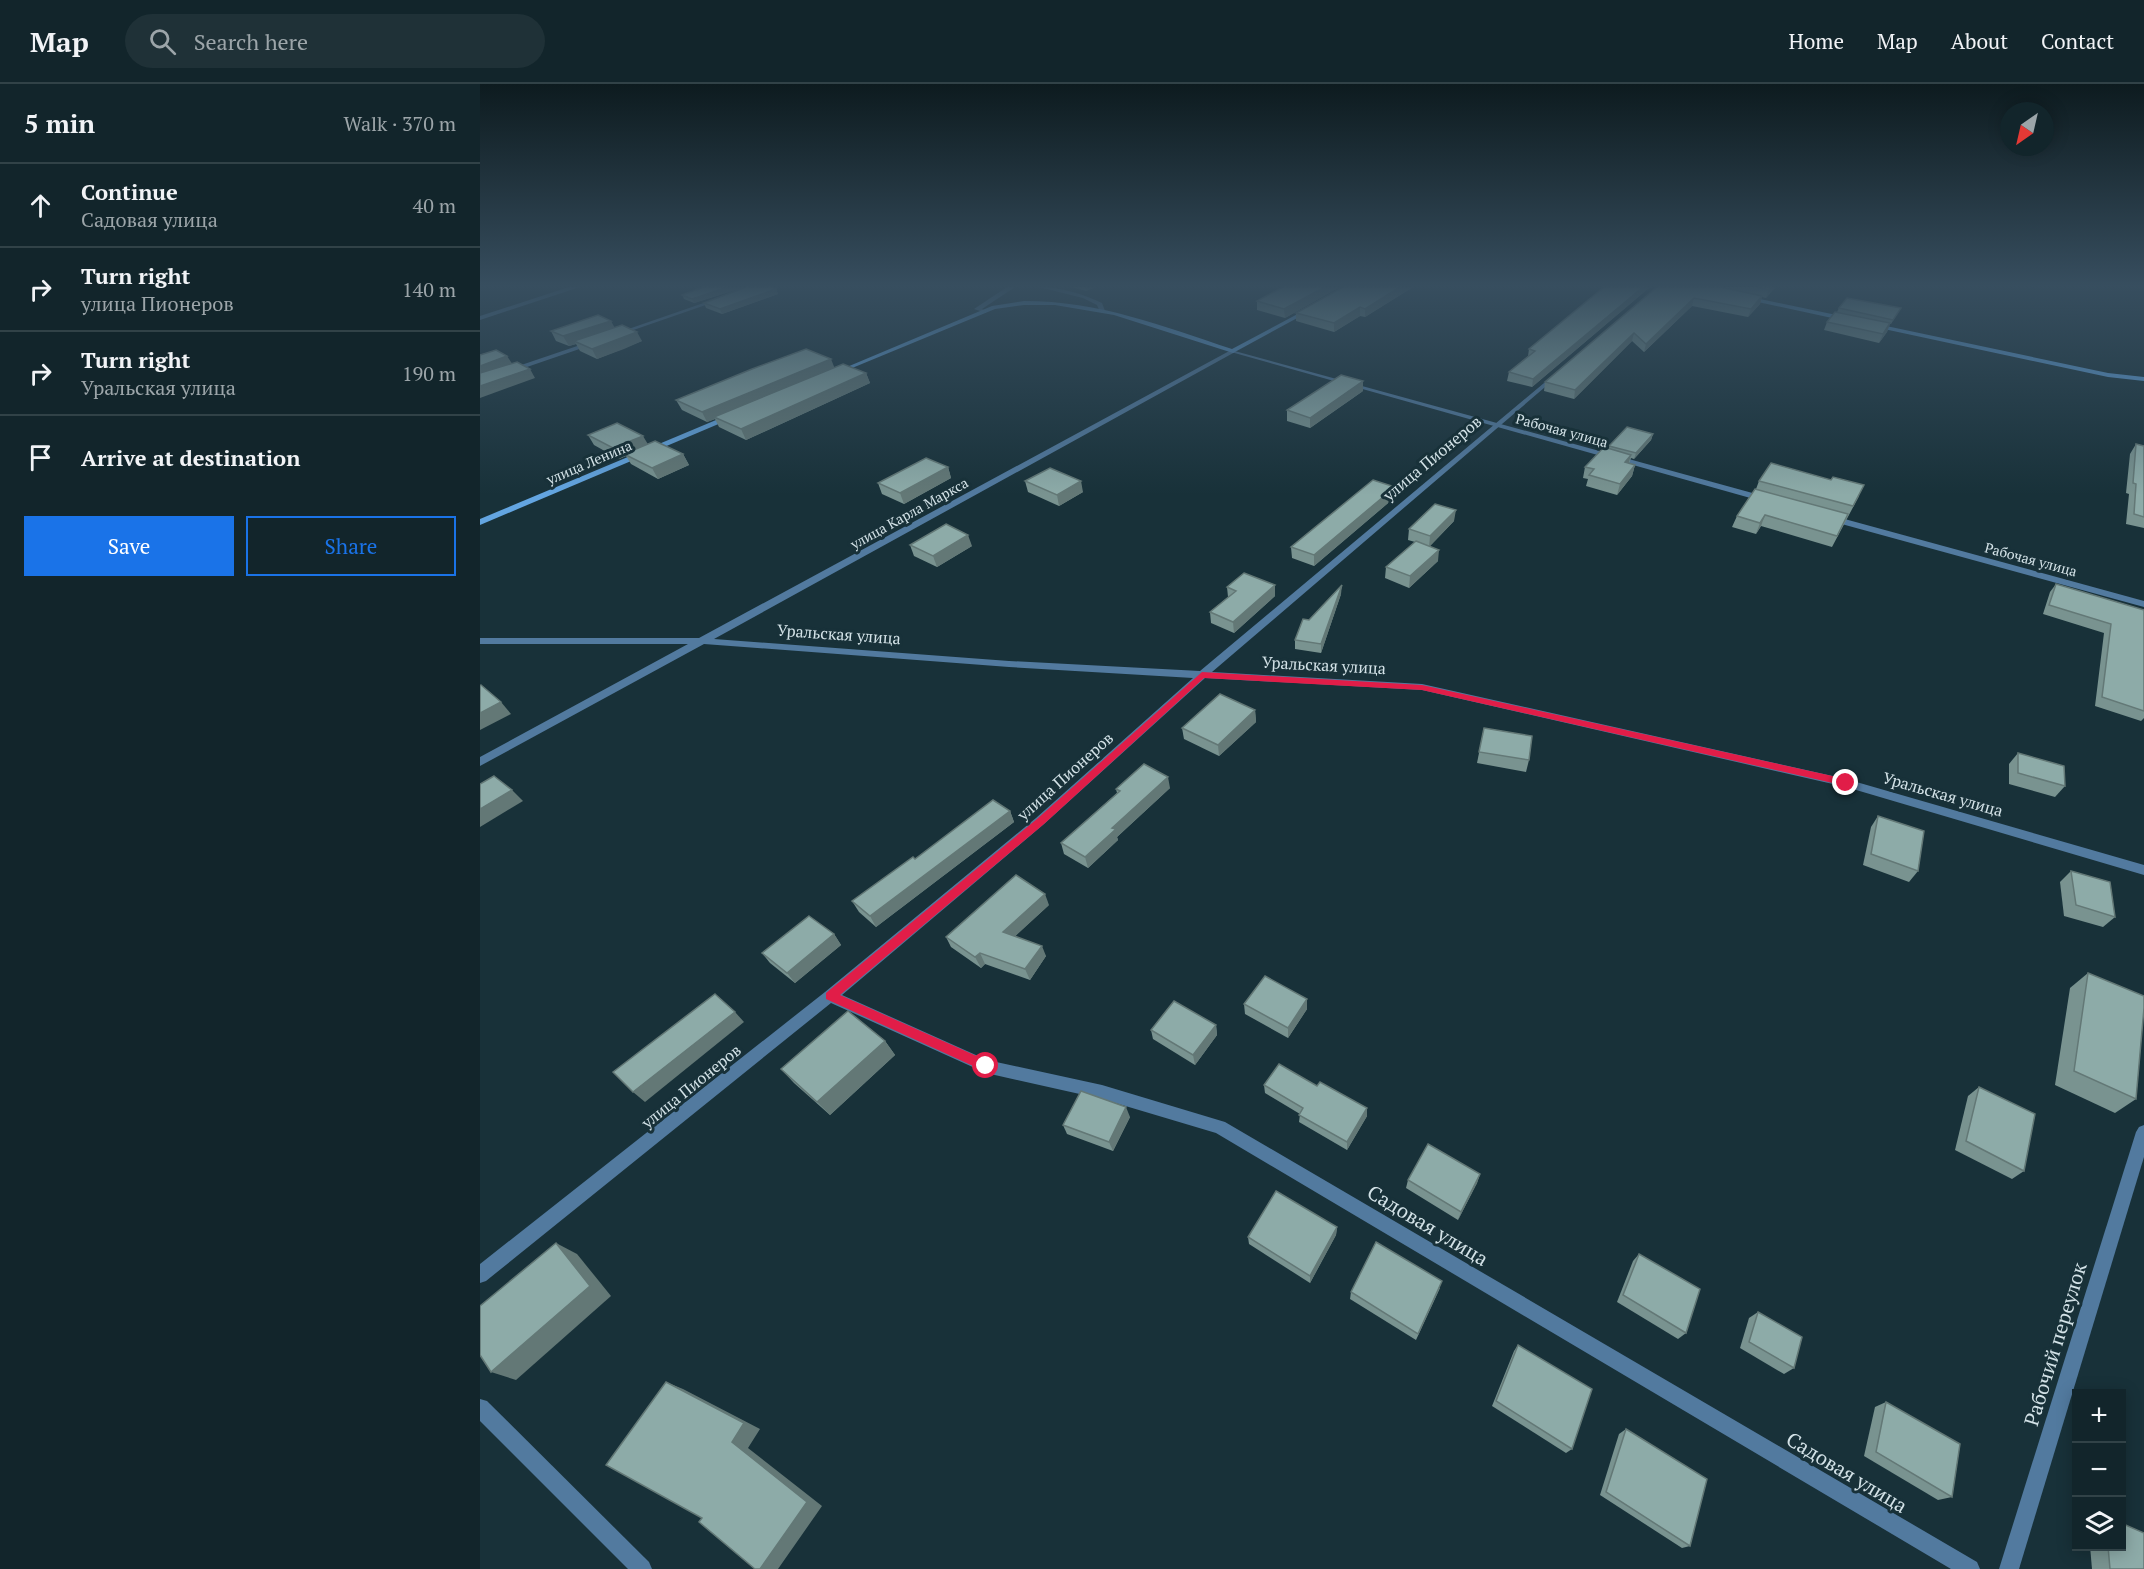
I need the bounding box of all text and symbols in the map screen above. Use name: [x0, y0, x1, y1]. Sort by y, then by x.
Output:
search box: [125, 14, 545, 68]
text: Map: [30, 23, 89, 60]
icon: search: [146, 25, 179, 58]
text: Search here: [194, 27, 308, 56]
text: Home: [1788, 27, 1844, 55]
text: Map: [1877, 27, 1918, 55]
text: About: [1951, 27, 2008, 55]
text: Contact: [2041, 27, 2114, 55]
north arrow: [2000, 102, 2054, 156]
text: 5 min: [24, 106, 95, 140]
text: Walk · 370 m: [344, 110, 456, 137]
text: Continue: [81, 177, 178, 206]
icon: ahead: [24, 189, 57, 222]
text: 40 m: [413, 192, 456, 219]
text: Садовая улица: [81, 206, 218, 233]
text: Turn right: [81, 261, 190, 290]
icon: right: [24, 273, 57, 306]
text: 140 m: [402, 276, 456, 303]
text: улица Пионеров: [81, 290, 234, 317]
text: Turn right: [81, 345, 190, 374]
icon: right: [24, 357, 57, 390]
text: 190 m: [402, 360, 456, 387]
text: Уральская улица: [81, 374, 236, 401]
street label: Рабочая улица: [1514, 409, 1610, 451]
street label: улица Пионеров: [1377, 410, 1486, 506]
street label: улица Ленина: [543, 435, 635, 489]
icon: arrive: [24, 441, 57, 474]
text: Arrive at destination: [81, 443, 300, 472]
street label: улица Карла Маркса: [846, 473, 971, 554]
button: Save: [24, 516, 234, 576]
button: Share: [246, 516, 456, 576]
street label: Рабочая улица: [1983, 538, 2079, 580]
street label: Уральская улица: [776, 619, 902, 649]
street label: Уральская улица: [1262, 651, 1386, 679]
street label: улица Пионеров: [1011, 727, 1118, 826]
street label: Уральская улица: [1880, 766, 2006, 822]
route end: [1832, 769, 1858, 795]
street label: улица Пионеров: [636, 1039, 745, 1134]
route start: [972, 1052, 998, 1078]
street label: Садовая улица: [1362, 1178, 1494, 1272]
street label: Рабочий переулок: [2017, 1259, 2093, 1429]
map controls: [2072, 1389, 2126, 1551]
button: +: [2072, 1389, 2126, 1443]
street label: Садовая улица: [1781, 1425, 1913, 1519]
button: −: [2072, 1443, 2126, 1497]
button: layers: [2072, 1497, 2126, 1551]

